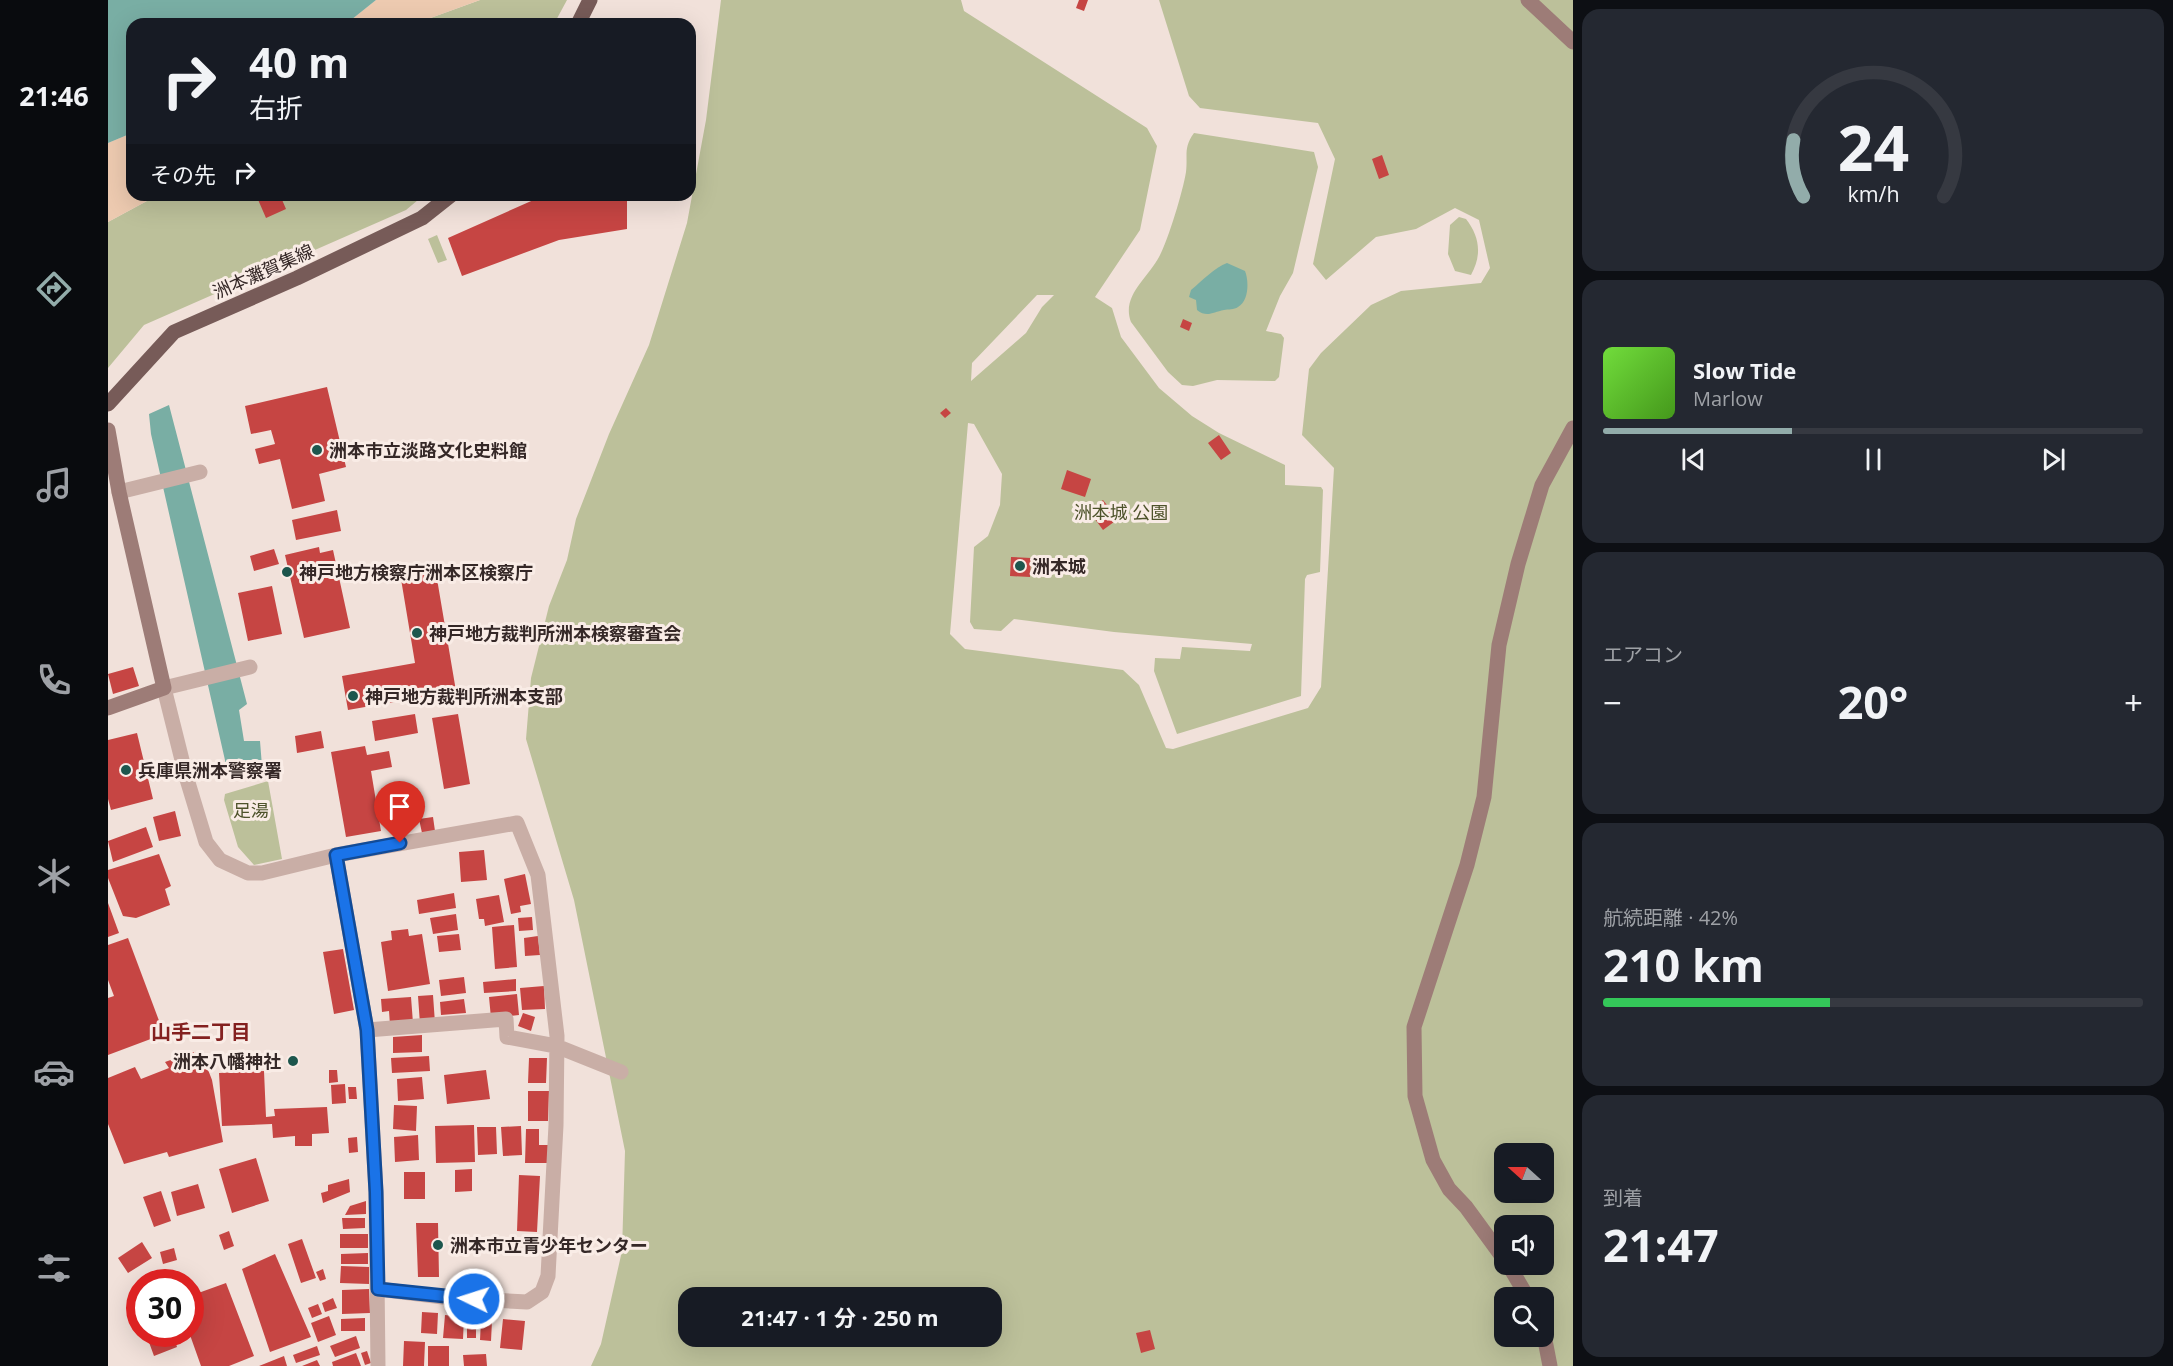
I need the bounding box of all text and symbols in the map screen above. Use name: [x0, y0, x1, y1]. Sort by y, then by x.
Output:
text: 40 m: [249, 33, 349, 90]
icon: right: [150, 42, 228, 120]
text: 21:46: [19, 77, 89, 114]
text: 右折: [249, 89, 303, 126]
text: 24: [1837, 104, 1909, 189]
icon: right: [228, 156, 261, 189]
text: その先: [150, 159, 216, 189]
text: km/h: [1847, 180, 1899, 209]
street label: 洲本灘賀集線: [209, 238, 317, 304]
icon: directions: [33, 268, 75, 310]
text: Slow Tide: [1693, 355, 1796, 385]
text: Marlow: [1693, 385, 1763, 412]
place label: 洲本市立淡路文化史料館: [329, 438, 527, 462]
marker: 洲本市立淡路文化史料館: [310, 443, 324, 457]
icon: previous: [1677, 443, 1710, 476]
icon: pause: [1857, 443, 1890, 476]
icon: next: [2037, 443, 2070, 476]
icon: music: [33, 464, 75, 506]
park label: 洲本城 公園: [1074, 500, 1168, 524]
place label: 洲本城: [1032, 554, 1086, 578]
marker: 洲本城: [1013, 559, 1027, 573]
place label: 神戸地方検察庁洲本区検察庁: [299, 560, 533, 584]
marker: 神戸地方検察庁洲本区検察庁: [280, 565, 294, 579]
place label: 神戸地方裁判所洲本検察審査会: [429, 621, 681, 645]
marker: 神戸地方裁判所洲本検察審査会: [410, 626, 424, 640]
text: エアコン: [1603, 641, 1683, 668]
icon: phone: [33, 659, 75, 701]
text: 20°: [1838, 671, 1908, 732]
text: −: [1603, 680, 1622, 725]
text: +: [2124, 680, 2143, 725]
place label: 神戸地方裁判所洲本支部: [365, 684, 563, 708]
marker: 神戸地方裁判所洲本支部: [346, 689, 360, 703]
place label: 兵庫県洲本警察署: [138, 758, 282, 782]
marker: 兵庫県洲本警察署: [119, 763, 133, 777]
pin: [374, 781, 425, 843]
icon: arrive: [383, 790, 416, 823]
park label: 足湯: [233, 798, 269, 822]
icon: climate: [33, 855, 75, 897]
text: 航続距離 · 42%: [1603, 904, 1738, 931]
text: 210 km: [1603, 934, 1764, 995]
district label: 山手二丁目: [151, 1018, 251, 1045]
place label: 洲本八幡神社: [173, 1049, 281, 1073]
icon: car: [33, 1051, 75, 1093]
marker: 洲本八幡神社: [286, 1054, 300, 1068]
north arrow: [1494, 1143, 1554, 1203]
map controls: [1494, 1143, 1554, 1347]
text: 到着: [1603, 1184, 1643, 1211]
text: 21:47: [1603, 1214, 1719, 1275]
button: sound: [1494, 1215, 1554, 1275]
place label: 洲本市立青少年センター: [450, 1233, 648, 1257]
marker: 洲本市立青少年センター: [431, 1238, 445, 1252]
icon: filters: [33, 1247, 75, 1289]
position arrow: [442, 1267, 506, 1331]
speed limit sign: 30: [126, 1269, 204, 1347]
button: search: [1494, 1287, 1554, 1347]
text: 21:47 · 1 分 · 250 m: [741, 1302, 939, 1332]

